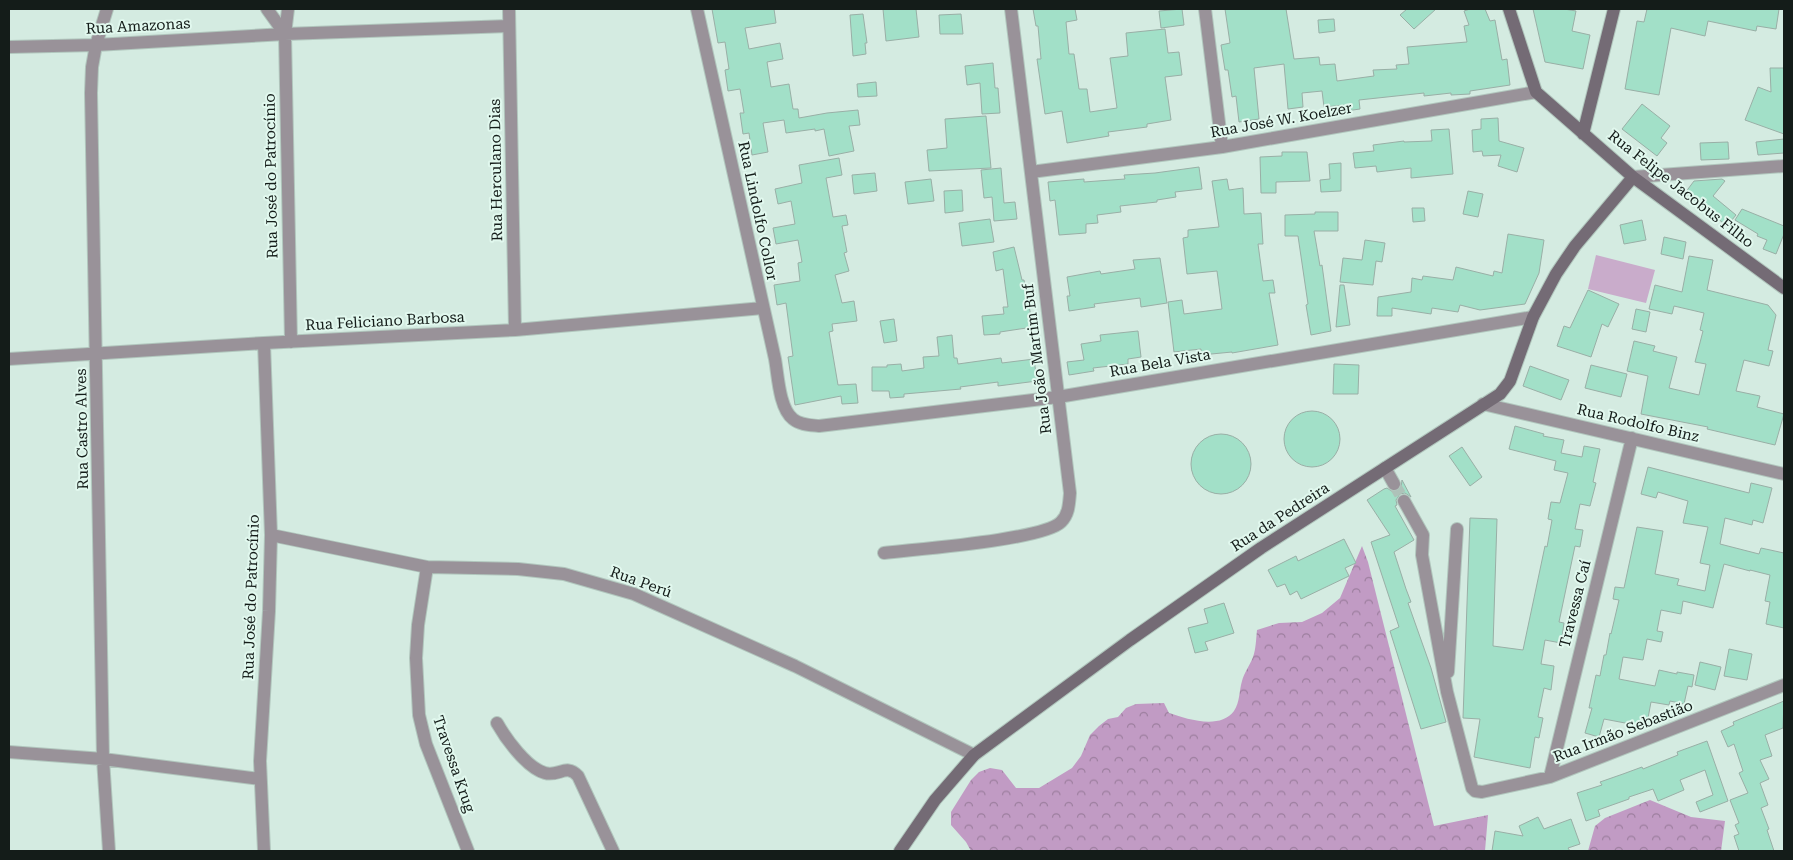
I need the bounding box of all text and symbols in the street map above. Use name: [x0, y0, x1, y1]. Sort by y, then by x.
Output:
street label: Rua Amazonas: [85, 14, 191, 38]
street label: Rua José do Patrocínio: [261, 93, 281, 259]
street label: Rua Herculano Dias: [486, 98, 506, 242]
street label: Rua José W. Koelzer: [1209, 99, 1353, 141]
street label: Rua Felipe Jacobus Filho: [1605, 126, 1757, 252]
street label: Rua Lindolfo Collor: [734, 140, 782, 282]
street label: Rua João Martim Buf: [1019, 282, 1055, 435]
street label: Rua Feliciano Barbosa: [305, 308, 465, 334]
street label: Rua Bela Vista: [1108, 345, 1212, 381]
street label: Rua Castro Alves: [72, 368, 92, 490]
street label: Rua Rodolfo Binz: [1575, 400, 1701, 446]
street label: Rua da Pedreira: [1228, 479, 1332, 555]
street label: Rua José do Patrocínio: [239, 514, 263, 680]
street label: Travessa Caí: [1555, 558, 1595, 650]
street label: Rua Perú: [608, 563, 675, 602]
street label: Rua Irmão Sebastião: [1551, 696, 1695, 766]
street label: Travessa Krug: [429, 713, 479, 815]

